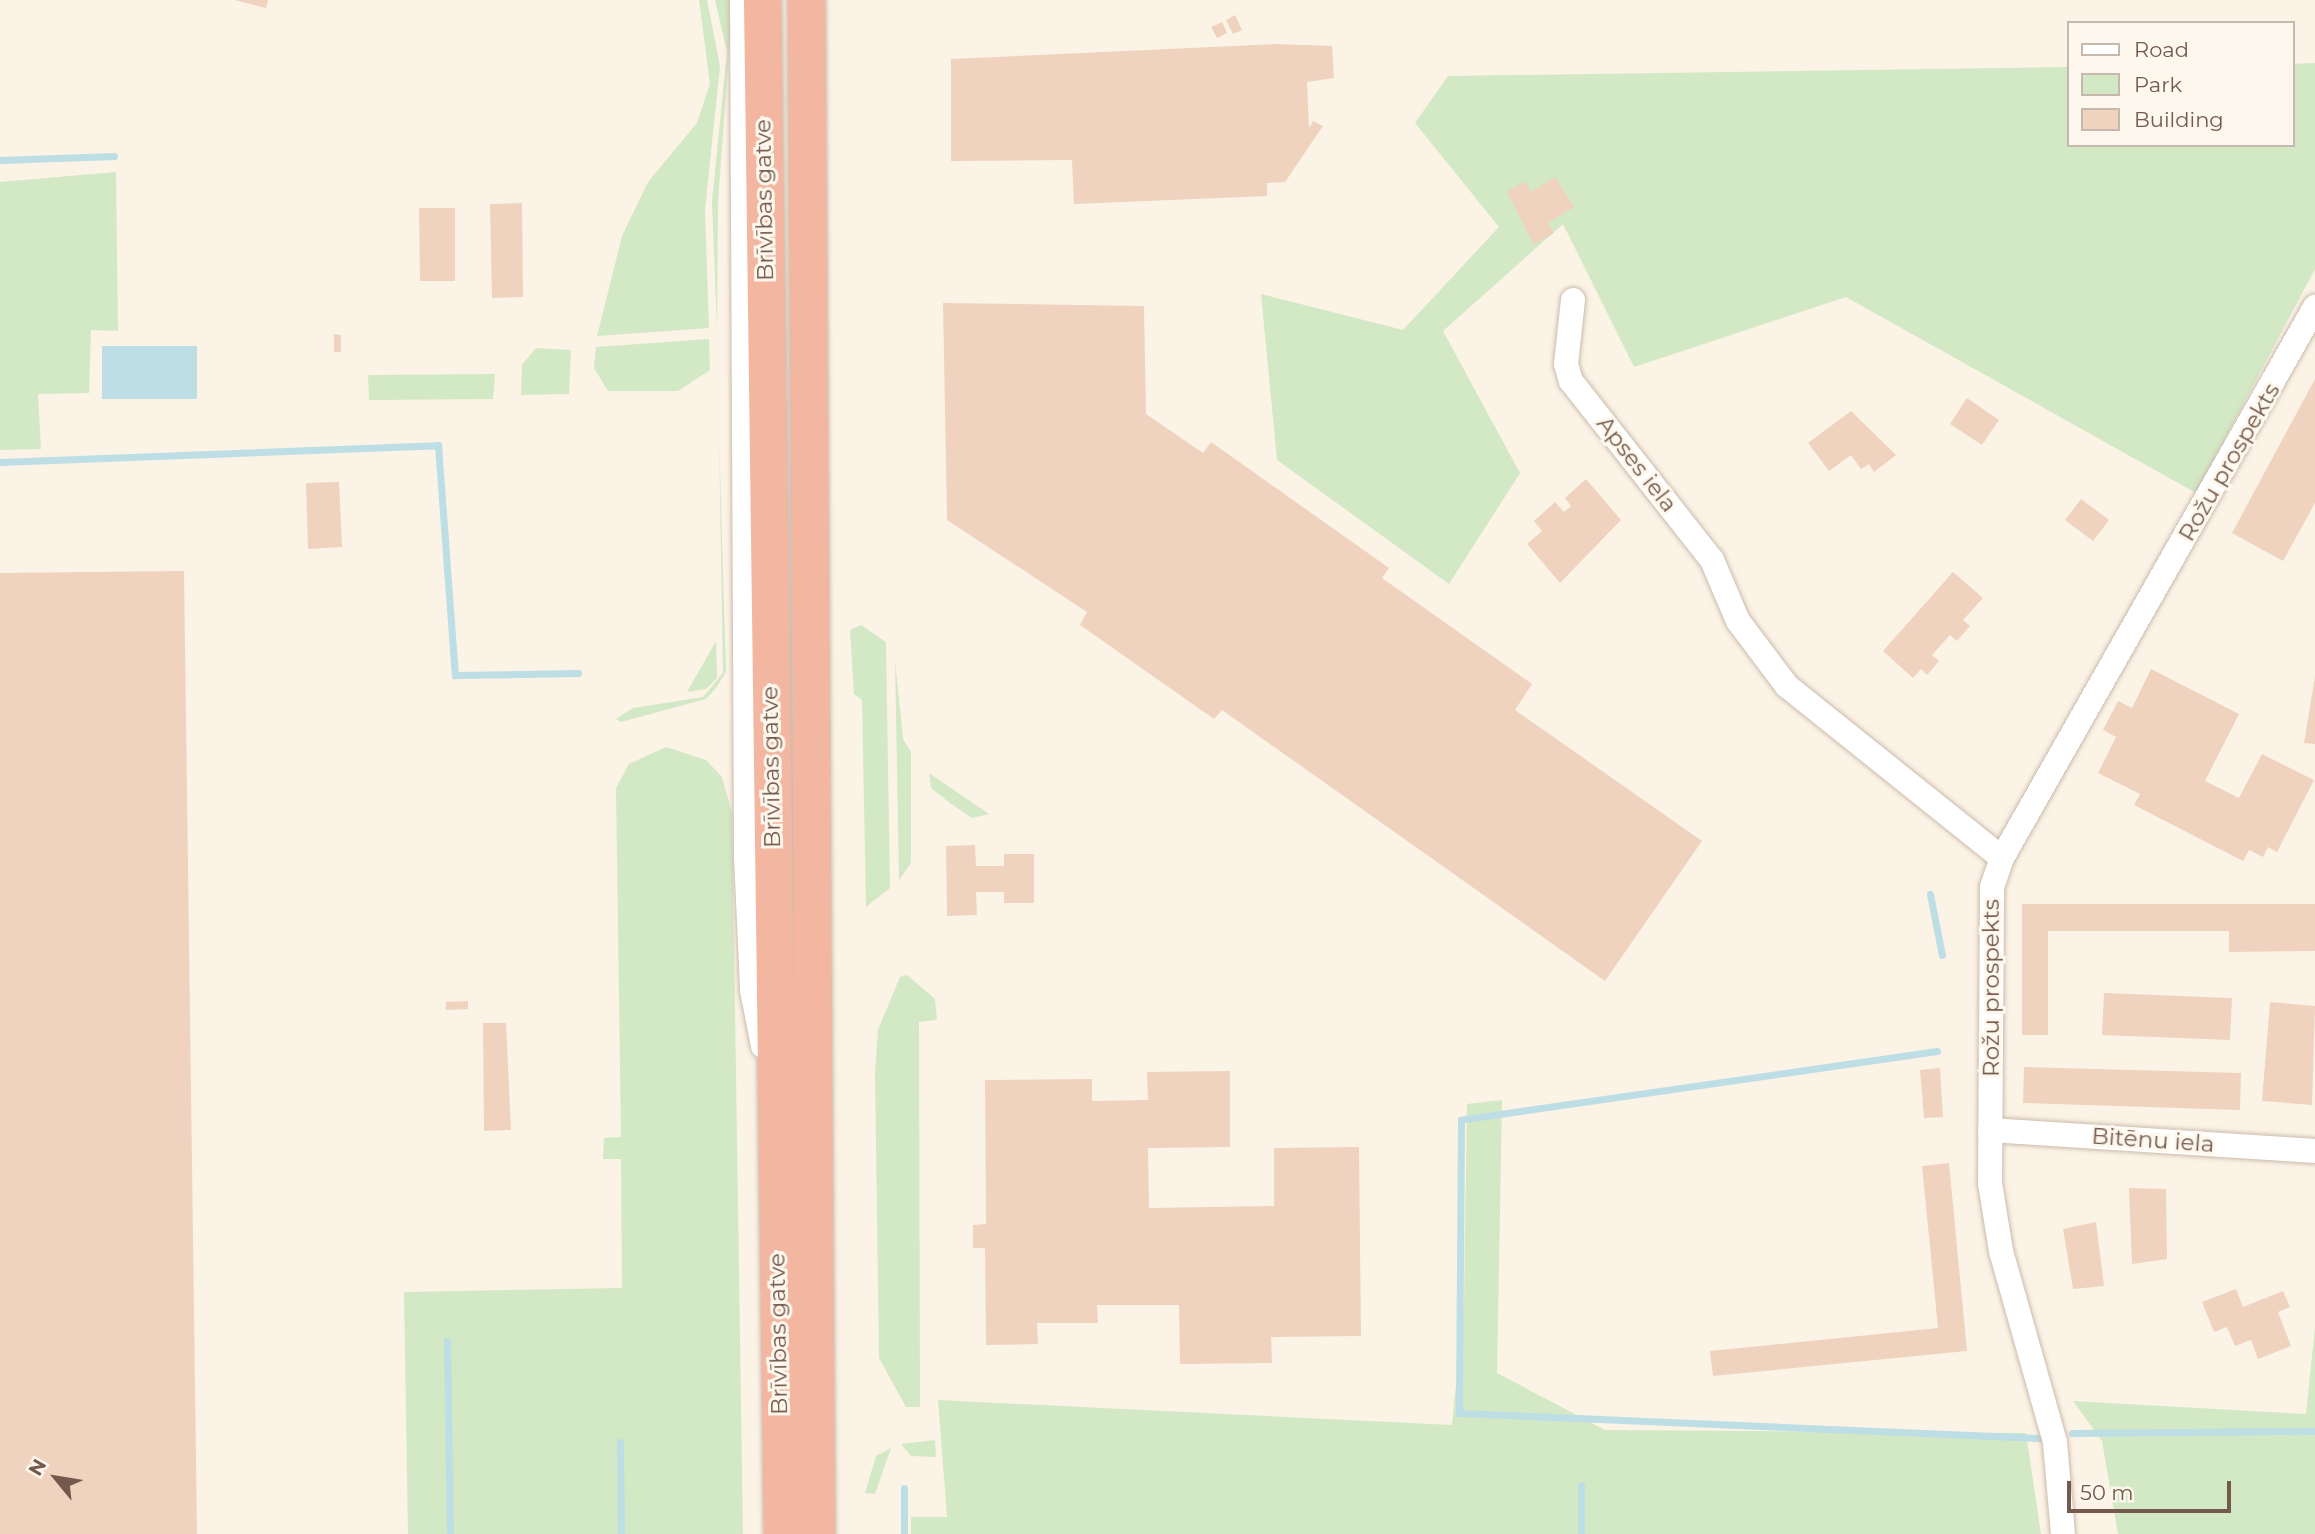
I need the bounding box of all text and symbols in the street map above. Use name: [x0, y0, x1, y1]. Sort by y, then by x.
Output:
legend: [2066, 21, 2294, 147]
text: Road: [2134, 37, 2189, 62]
text: Park: [2134, 72, 2182, 97]
text: Building: [2134, 107, 2224, 132]
street label: Brīvības gatve: [749, 119, 779, 281]
street label: Rožu prospekts: [2173, 378, 2285, 546]
street label: Apses iela: [1591, 410, 1683, 518]
street label: Brīvības gatve: [756, 686, 786, 848]
street label: Rožu prospekts: [1977, 899, 2005, 1077]
street label: Bitēnu iela: [2091, 1122, 2215, 1158]
street label: Brīvības gatve: [763, 1253, 793, 1415]
north arrow: [21, 1443, 91, 1513]
text: N: [24, 1455, 51, 1480]
scale bar: [2070, 1468, 2234, 1512]
text: 50 m: [2080, 1480, 2134, 1505]

